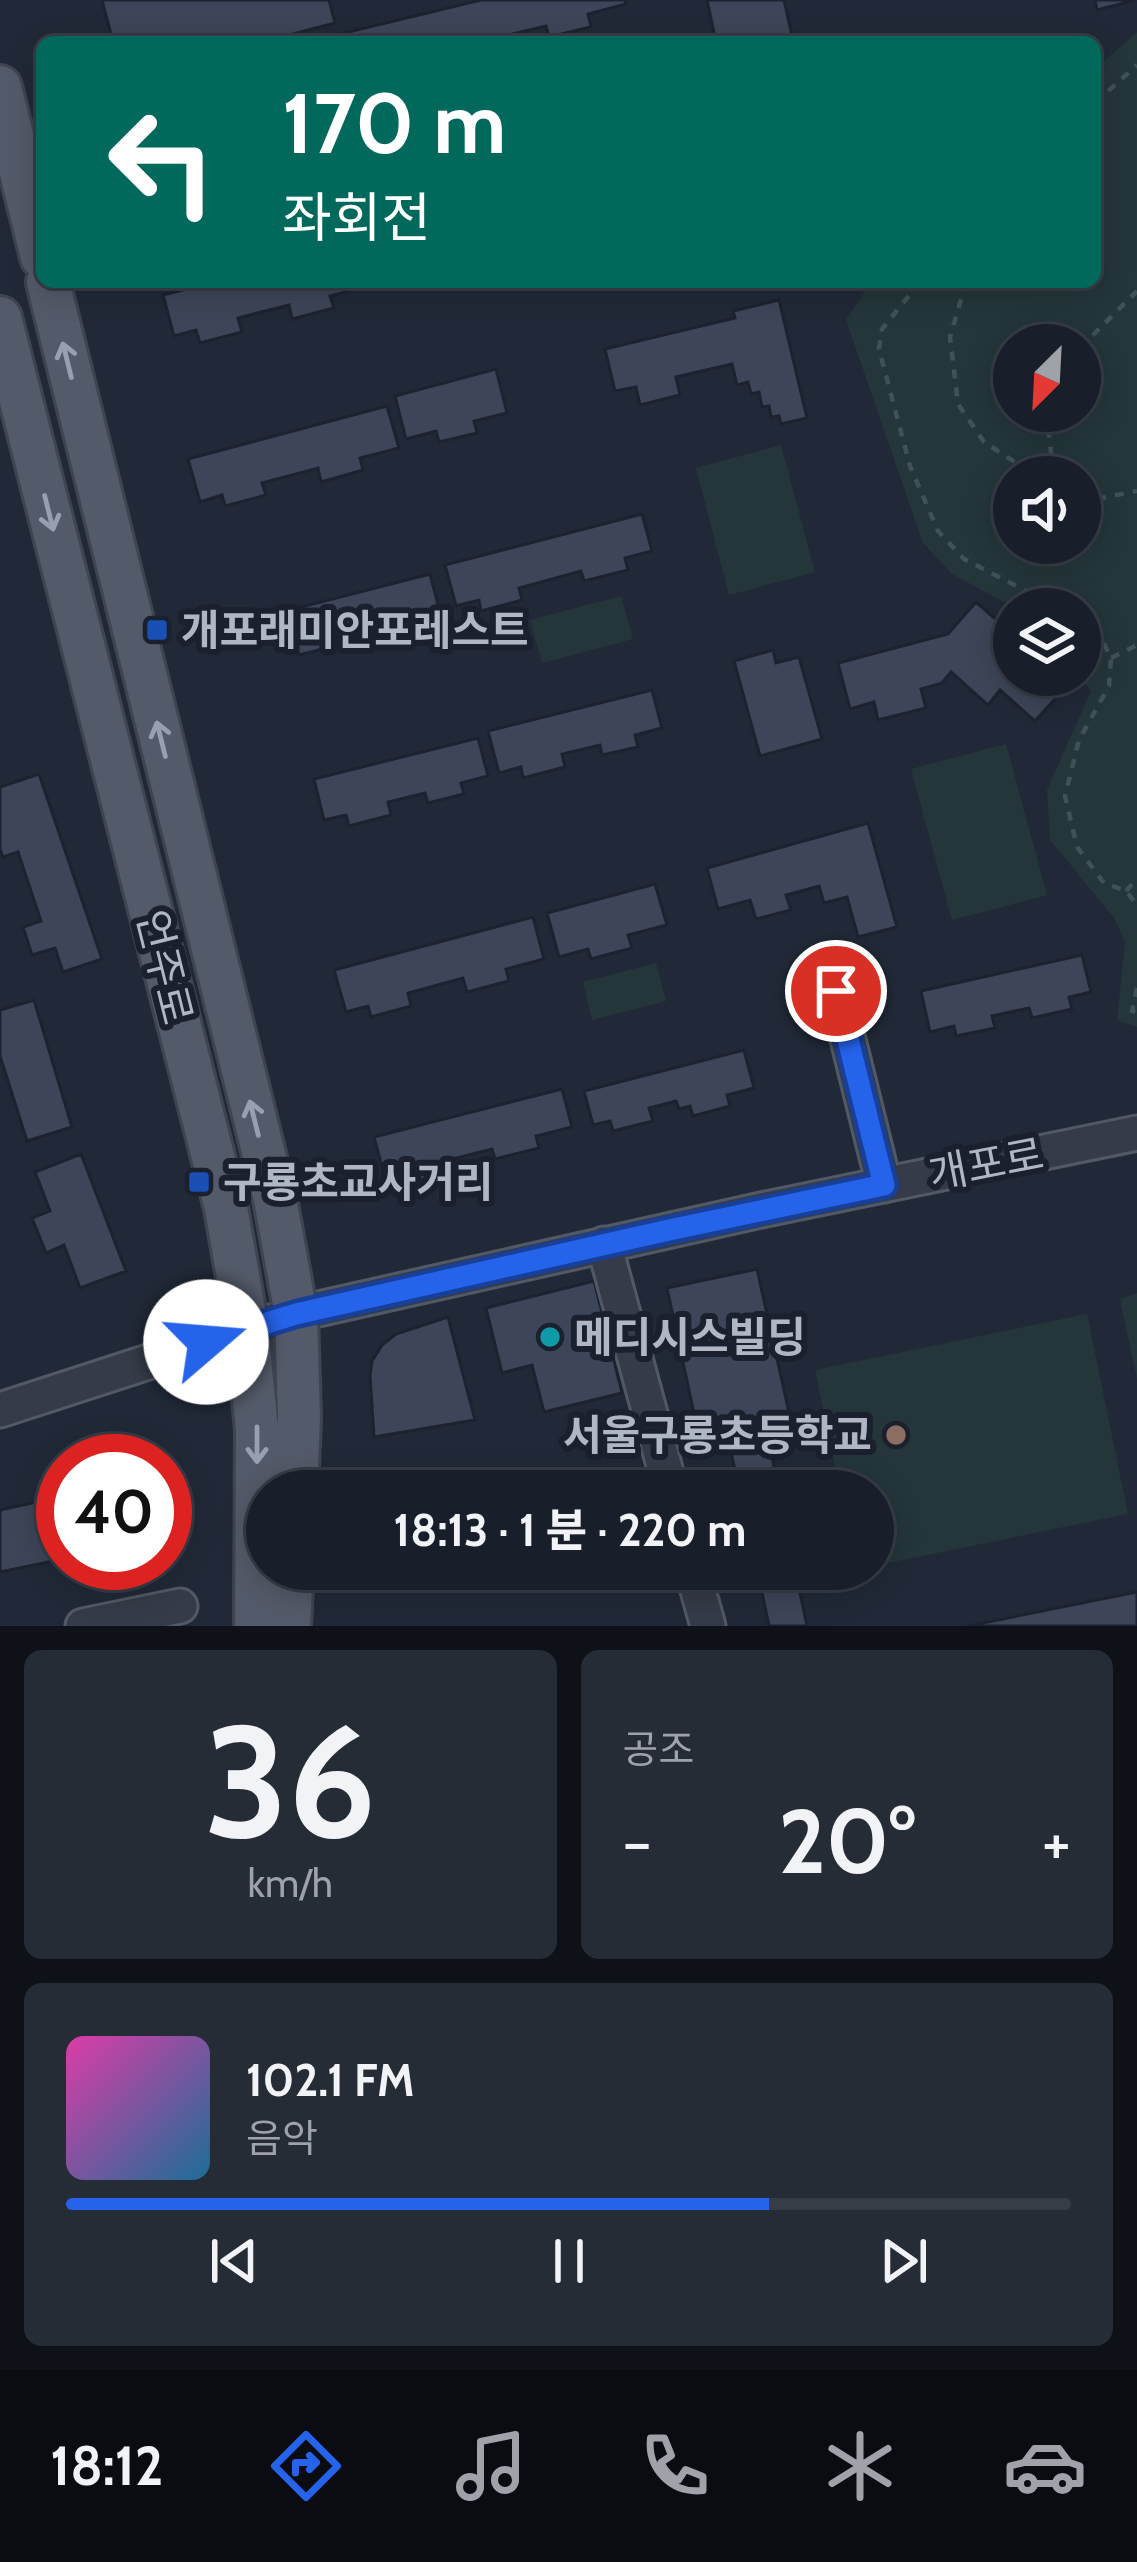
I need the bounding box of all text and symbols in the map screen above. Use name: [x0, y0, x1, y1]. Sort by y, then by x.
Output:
text: 170 m: [282, 72, 506, 174]
icon: left: [84, 84, 240, 240]
text: 좌회전: [282, 185, 431, 251]
north arrow: [993, 324, 1101, 432]
map controls: [993, 324, 1101, 696]
one-way arrow: [55, 342, 77, 380]
button: sound: [993, 456, 1101, 564]
one-way arrow: [40, 494, 62, 532]
button: layers: [993, 588, 1101, 696]
place label: 개포래미안포레스트: [181, 604, 529, 656]
marker: 개포래미안포레스트: [144, 617, 170, 643]
one-way arrow: [149, 721, 171, 759]
street label: 언주로: [126, 904, 204, 1030]
pin: [785, 940, 887, 1042]
icon: arrive: [803, 958, 869, 1024]
one-way arrow: [242, 1099, 264, 1137]
street label: 개포로: [924, 1127, 1048, 1201]
place label: 구룡초교사거리: [223, 1156, 493, 1208]
marker: 구룡초교사거리: [186, 1169, 212, 1195]
position arrow: [143, 1279, 269, 1405]
place label: 메디시스빌딩: [574, 1311, 806, 1363]
marker: 메디시스빌딩: [537, 1324, 563, 1350]
place label: 서울구룡초등학교: [563, 1409, 872, 1461]
marker: 서울구룡초등학교: [883, 1422, 909, 1448]
one-way arrow: [246, 1424, 268, 1463]
speed limit sign: 40: [36, 1434, 192, 1590]
text: 18:13 · 1 분 · 220 m: [394, 1503, 746, 1557]
text: 36: [204, 1686, 376, 1876]
text: 공조: [623, 1725, 694, 1773]
text: 20°: [778, 1786, 915, 1896]
text: −: [623, 1801, 652, 1882]
text: +: [1042, 1801, 1071, 1882]
text: km/h: [248, 1859, 333, 1907]
text: 102.1 FM: [246, 2053, 414, 2107]
text: 음악: [246, 2114, 318, 2162]
icon: previous: [201, 2228, 267, 2294]
icon: pause: [536, 2228, 602, 2294]
icon: next: [871, 2228, 937, 2294]
icon: directions: [264, 2424, 348, 2508]
icon: music: [449, 2424, 533, 2508]
icon: phone: [633, 2424, 717, 2508]
icon: climate: [818, 2424, 902, 2508]
icon: car: [1003, 2424, 1087, 2508]
text: 18:12: [50, 2433, 163, 2499]

